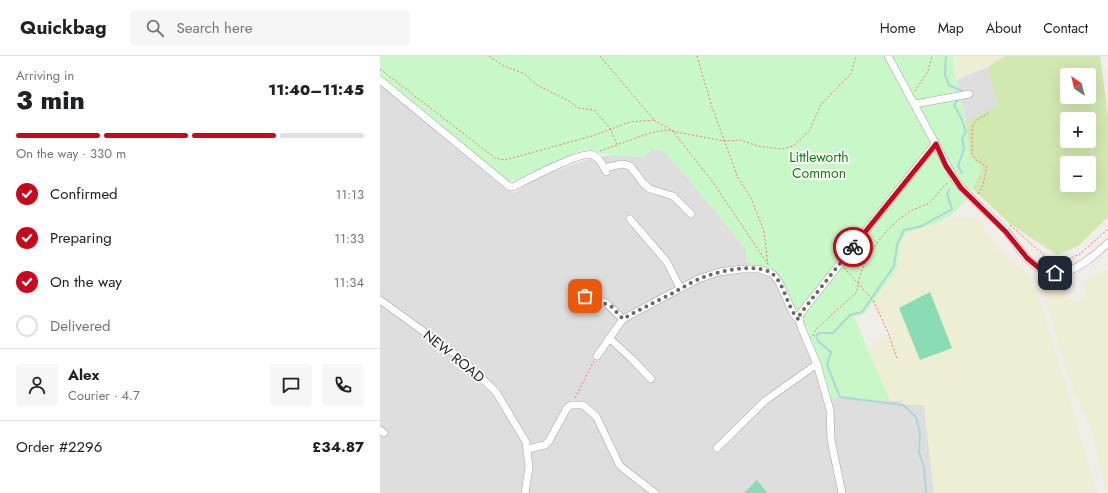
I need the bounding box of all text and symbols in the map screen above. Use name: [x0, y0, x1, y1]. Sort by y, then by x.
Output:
search box: [130, 10, 410, 46]
text: Quickbag: [20, 14, 106, 41]
icon: search: [144, 17, 166, 39]
text: Search here: [176, 17, 252, 39]
text: Home: [880, 18, 916, 38]
text: Map: [938, 18, 964, 38]
text: About: [986, 18, 1021, 38]
text: Contact: [1043, 18, 1088, 38]
text: Arriving in: [16, 66, 74, 85]
north arrow: [1060, 68, 1096, 104]
map controls: [1060, 68, 1096, 192]
text: 11:40–11:45: [268, 79, 364, 101]
text: 3 min: [16, 81, 85, 119]
button: +: [1060, 112, 1096, 148]
text: On the way · 330 m: [16, 144, 126, 163]
park label: Littleworth Common: [789, 147, 849, 183]
button: −: [1060, 156, 1096, 192]
icon: check: [16, 183, 38, 205]
text: Confirmed: [50, 183, 118, 205]
text: 11:13: [335, 185, 364, 204]
icon: check: [16, 227, 38, 249]
text: Preparing: [50, 227, 112, 249]
courier: [833, 227, 873, 267]
text: 11:33: [334, 229, 364, 248]
icon: bike: [842, 236, 864, 258]
pin: [1038, 256, 1072, 290]
icon: home: [1044, 262, 1066, 284]
icon: check: [16, 271, 38, 293]
text: On the way: [50, 271, 122, 293]
text: 11:34: [334, 273, 364, 292]
pin: [568, 279, 602, 313]
icon: bag: [574, 285, 596, 307]
text: Delivered: [50, 315, 111, 337]
street label: NEW ROAD: [419, 325, 489, 387]
button: person: [16, 364, 58, 406]
text: Alex: [68, 364, 99, 386]
button: chat: [270, 364, 312, 406]
button: phone: [322, 364, 364, 406]
text: Courier · 4.7: [68, 386, 140, 405]
text: Order #2296: [16, 436, 102, 458]
text: £34.87: [312, 436, 364, 458]

